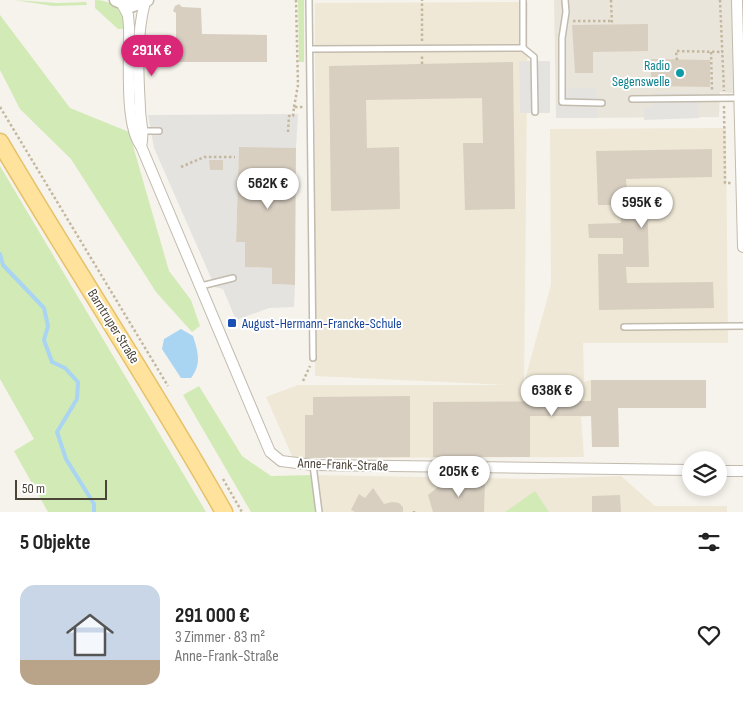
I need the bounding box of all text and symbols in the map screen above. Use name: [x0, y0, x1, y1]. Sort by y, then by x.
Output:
pin: 291K €: [111, 34, 193, 77]
text: 291K €: [132, 41, 172, 60]
place label: Radio Segenswelle: [612, 57, 670, 90]
marker: Radio Segenswelle: [674, 67, 686, 79]
pin: 562K €: [227, 168, 309, 210]
text: 562K €: [248, 174, 288, 193]
pin: 595K €: [601, 186, 683, 229]
text: 595K €: [622, 193, 662, 212]
street label: Barntruper Straße: [84, 286, 143, 367]
place label: August-Hermann-Francke-Schule: [241, 315, 402, 332]
marker: August-Hermann-Francke-Schule: [226, 317, 238, 329]
pin: 638K €: [511, 374, 593, 417]
text: 638K €: [532, 381, 572, 400]
map controls: [682, 451, 727, 496]
button: layers: [682, 451, 727, 496]
street label: Anne-Frank-Straße: [296, 454, 389, 475]
pin: 205K €: [418, 456, 500, 498]
text: 205K €: [439, 462, 479, 481]
scale bar: [15, 477, 108, 500]
text: 50 m: [22, 480, 45, 497]
icon: filters: [695, 528, 723, 556]
text: 5 Objekte: [20, 530, 90, 555]
text: 291 000 €: [175, 603, 250, 628]
icon: home: [60, 605, 120, 665]
icon: heart: [695, 621, 723, 649]
text: 3 Zimmer · 83 m²: [175, 628, 265, 647]
text: Anne-Frank-Straße: [175, 647, 279, 666]

